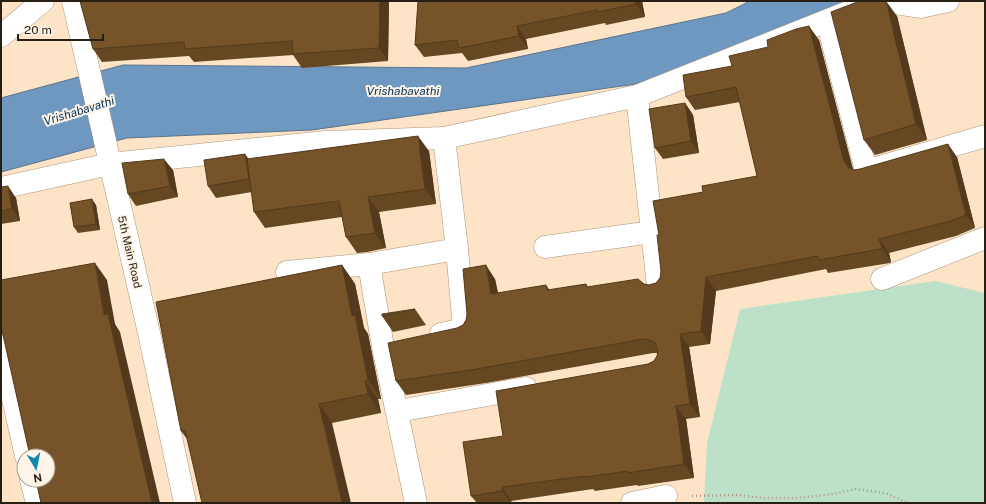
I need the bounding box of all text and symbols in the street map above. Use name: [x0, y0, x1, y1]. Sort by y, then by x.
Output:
scale bar: [18, 16, 103, 42]
text: 20 m: [24, 23, 52, 37]
water label: Vrishabavathi: [366, 84, 440, 98]
water label: Vrishabavathi: [42, 94, 116, 128]
street label: 5th Main Road: [116, 215, 144, 289]
north arrow: [16, 448, 56, 488]
text: N: [32, 471, 43, 485]

